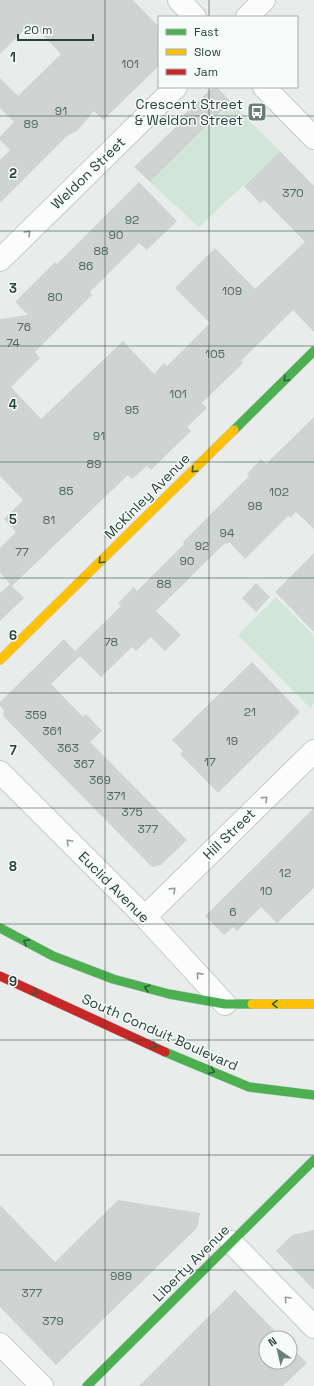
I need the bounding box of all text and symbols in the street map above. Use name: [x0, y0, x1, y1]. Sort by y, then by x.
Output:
scale bar: [18, 16, 93, 42]
legend: [158, 16, 298, 88]
text: 20 m: [24, 22, 52, 38]
text: Fast: [194, 24, 219, 40]
text: Slow: [194, 44, 221, 60]
text: 1: [10, 49, 16, 66]
house number: 101: [121, 56, 139, 72]
text: Jam: [194, 64, 218, 80]
place label: Crescent Street & Weldon Street: [135, 95, 243, 129]
bus stop icon: Crescent Street & Weldon Street: [246, 101, 268, 123]
house number: 91: [55, 103, 67, 119]
house number: 89: [24, 116, 38, 132]
street label: Weldon Street: [47, 133, 129, 213]
text: 2: [9, 165, 17, 182]
house number: 370: [282, 185, 304, 201]
house number: 92: [125, 212, 139, 228]
house number: 90: [108, 227, 124, 243]
one-way arrow: [23, 230, 31, 238]
house number: 88: [94, 243, 108, 259]
house number: 86: [79, 258, 93, 274]
text: 3: [9, 280, 17, 297]
house number: 109: [222, 283, 242, 299]
house number: 80: [47, 289, 63, 305]
house number: 76: [17, 319, 31, 335]
house number: 74: [6, 335, 20, 351]
house number: 105: [205, 346, 225, 362]
one-way arrow: [283, 374, 291, 382]
house number: 101: [169, 386, 187, 402]
text: 4: [9, 396, 17, 413]
house number: 95: [125, 402, 139, 418]
house number: 91: [93, 428, 105, 444]
street label: McKinley Avenue: [100, 449, 194, 543]
house number: 89: [87, 456, 101, 472]
one-way arrow: [191, 465, 199, 473]
house number: 85: [59, 483, 73, 499]
house number: 102: [269, 484, 289, 500]
house number: 98: [248, 498, 262, 514]
text: 5: [9, 511, 17, 528]
house number: 81: [43, 512, 55, 528]
house number: 94: [220, 525, 235, 541]
house number: 92: [195, 538, 209, 554]
house number: 77: [15, 544, 29, 560]
house number: 90: [179, 553, 195, 569]
one-way arrow: [98, 556, 106, 564]
house number: 88: [157, 576, 171, 592]
text: 6: [9, 627, 17, 644]
house number: 78: [104, 634, 118, 650]
house number: 21: [244, 704, 256, 720]
house number: 359: [25, 707, 47, 723]
house number: 361: [42, 723, 62, 739]
house number: 19: [226, 733, 238, 749]
house number: 363: [57, 740, 79, 756]
text: 7: [9, 742, 17, 759]
house number: 17: [204, 754, 216, 770]
house number: 367: [73, 756, 95, 772]
house number: 369: [89, 772, 111, 788]
house number: 371: [107, 788, 125, 804]
one-way arrow: [260, 796, 268, 804]
house number: 375: [121, 804, 143, 820]
street label: Hill Street: [199, 805, 259, 863]
house number: 377: [138, 821, 159, 837]
one-way arrow: [66, 839, 74, 847]
street label: Euclid Avenue: [75, 848, 153, 926]
text: 8: [9, 858, 17, 875]
house number: 12: [279, 865, 291, 881]
house number: 10: [260, 883, 272, 899]
one-way arrow: [168, 887, 176, 895]
house number: 6: [229, 904, 237, 920]
one-way arrow: [23, 939, 30, 946]
one-way arrow: [196, 972, 204, 980]
text: 9: [9, 973, 17, 990]
one-way arrow: [143, 984, 150, 993]
one-way arrow: [31, 987, 39, 995]
street label: South Conduit Boulevard: [79, 989, 241, 1075]
one-way arrow: [272, 1000, 278, 1008]
one-way arrow: [149, 1041, 157, 1049]
one-way arrow: [208, 1067, 215, 1075]
street label: Liberty Avenue: [149, 1221, 233, 1305]
house number: 989: [110, 1268, 132, 1284]
house number: 377: [22, 1285, 43, 1301]
one-way arrow: [284, 1296, 292, 1304]
house number: 379: [42, 1313, 64, 1329]
north arrow: [258, 1330, 298, 1370]
text: N: [265, 1334, 279, 1350]

